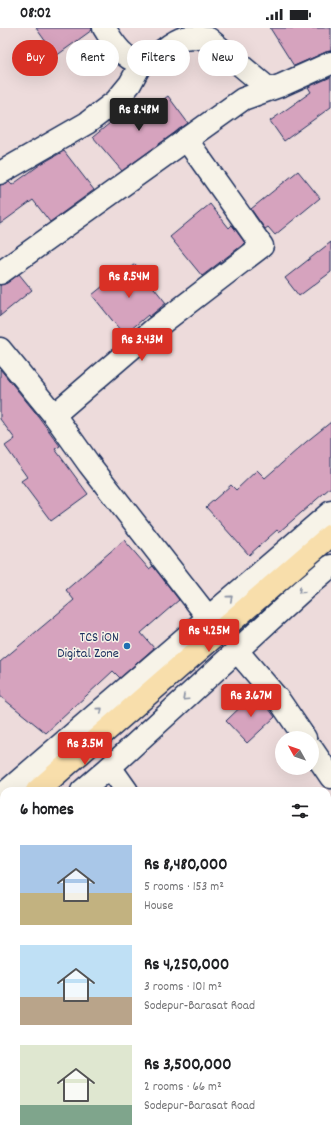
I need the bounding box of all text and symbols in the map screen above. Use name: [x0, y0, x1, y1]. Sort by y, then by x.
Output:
text: 08:02: [20, 3, 51, 25]
chip: Buy: [12, 40, 58, 76]
chip: Rent: [66, 40, 119, 76]
chip: Filters: [127, 40, 190, 76]
chip: New: [198, 40, 248, 76]
pin: Rs 8.48M: [98, 98, 180, 132]
text: Rs 8.48M: [119, 101, 159, 120]
pin: Rs 8.54M: [88, 265, 170, 299]
text: Rs 8.54M: [108, 268, 150, 287]
pin: Rs 3.43M: [101, 328, 183, 362]
text: Rs 3.43M: [121, 331, 163, 350]
one-way arrow: [299, 586, 306, 593]
one-way arrow: [226, 595, 233, 602]
pin: Rs 4.25M: [168, 619, 250, 653]
text: Rs 4.25M: [188, 622, 230, 641]
place label: TCS iON Digital Zone: [57, 628, 119, 664]
marker: TCS iON Digital Zone: [122, 641, 132, 651]
pin: Rs 3.67M: [210, 684, 292, 718]
text: Rs 3.67M: [230, 687, 272, 706]
one-way arrow: [182, 693, 190, 701]
one-way arrow: [95, 708, 103, 715]
north arrow: [275, 731, 319, 775]
map controls: [275, 731, 319, 775]
pin: Rs 3.5M: [48, 732, 122, 766]
text: Rs 3.5M: [67, 735, 103, 754]
text: 6 homes: [20, 799, 74, 823]
icon: filters: [289, 800, 311, 822]
text: Rs 8,480,000: [144, 854, 228, 878]
icon: home: [52, 861, 100, 909]
text: 5 rooms · 153 m²: [144, 878, 224, 897]
text: House: [144, 897, 173, 916]
text: Rs 4,250,000: [144, 954, 229, 978]
icon: home: [52, 961, 100, 1009]
text: 3 rooms · 101 m²: [144, 978, 222, 997]
text: Sodepur-Barasat Road: [144, 997, 255, 1016]
text: Rs 3,500,000: [144, 1054, 232, 1078]
icon: home: [52, 1061, 100, 1109]
text: 2 rooms · 66 m²: [144, 1078, 222, 1097]
text: Sodepur-Barasat Road: [144, 1097, 255, 1116]

